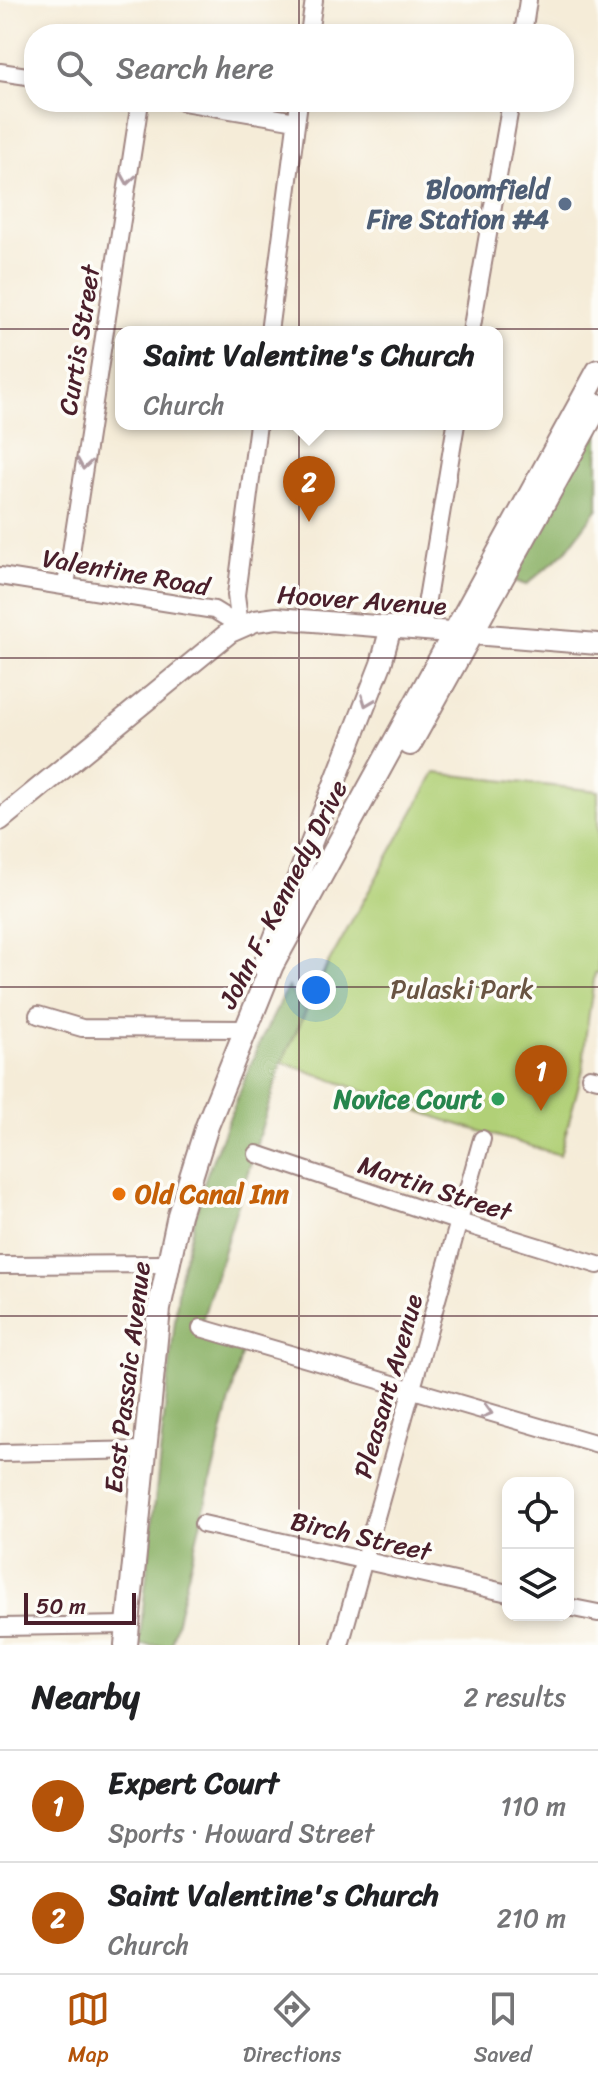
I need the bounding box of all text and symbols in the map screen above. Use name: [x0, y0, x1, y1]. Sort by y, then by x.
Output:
search box: [24, 24, 574, 112]
text: Search here: [116, 41, 274, 95]
icon: search: [52, 46, 96, 90]
place label: Bloomfield Fire Station #4: [366, 166, 551, 242]
one-way arrow: [121, 172, 138, 186]
marker: Bloomfield Fire Station #4: [556, 195, 574, 213]
street label: Curtis Street: [44, 260, 114, 418]
popup: [115, 326, 503, 430]
text: Saint Valentine's Church: [144, 328, 474, 382]
text: Church: [144, 382, 225, 428]
pin: 2: [283, 456, 335, 522]
one-way arrow: [77, 457, 94, 471]
street label: Valentine Road: [39, 535, 215, 610]
street label: Hoover Avenue: [276, 571, 449, 629]
one-way arrow: [360, 693, 377, 707]
street label: John F. Kennedy Drive: [205, 771, 361, 1018]
park label: Pulaski Park: [390, 966, 534, 1012]
your location: [296, 970, 336, 1010]
pin: 1: [515, 1045, 567, 1111]
place label: Novice Court: [333, 1076, 483, 1122]
marker: Novice Court: [489, 1090, 507, 1108]
street label: Martin Street: [352, 1142, 519, 1235]
place label: Old Canal Inn: [135, 1171, 290, 1217]
marker: Old Canal Inn: [110, 1185, 128, 1203]
street label: East Passaic Avenue: [90, 1259, 164, 1495]
street label: Pleasant Avenue: [340, 1288, 436, 1484]
one-way arrow: [479, 1403, 493, 1419]
map controls: [502, 1477, 574, 1621]
button: locate: [502, 1477, 574, 1549]
street label: Birch Street: [286, 1497, 437, 1575]
button: layers: [502, 1549, 574, 1621]
text: 50 m: [36, 1587, 86, 1626]
scale bar: [24, 1589, 136, 1625]
text: Nearby: [32, 1667, 140, 1727]
text: 2 results: [464, 1674, 566, 1720]
text: Expert Court: [108, 1756, 279, 1810]
text: 1: [52, 1783, 64, 1829]
text: 110 m: [501, 1783, 566, 1829]
text: Sports · Howard Street: [108, 1810, 374, 1856]
text: Saint Valentine's Church: [108, 1868, 439, 1922]
text: 2: [50, 1895, 66, 1941]
text: 210 m: [497, 1895, 566, 1941]
text: Church: [108, 1922, 189, 1968]
tab: Map: [66, 1987, 110, 2074]
tab: Directions: [243, 1987, 341, 2074]
tab: Saved: [474, 1987, 532, 2074]

